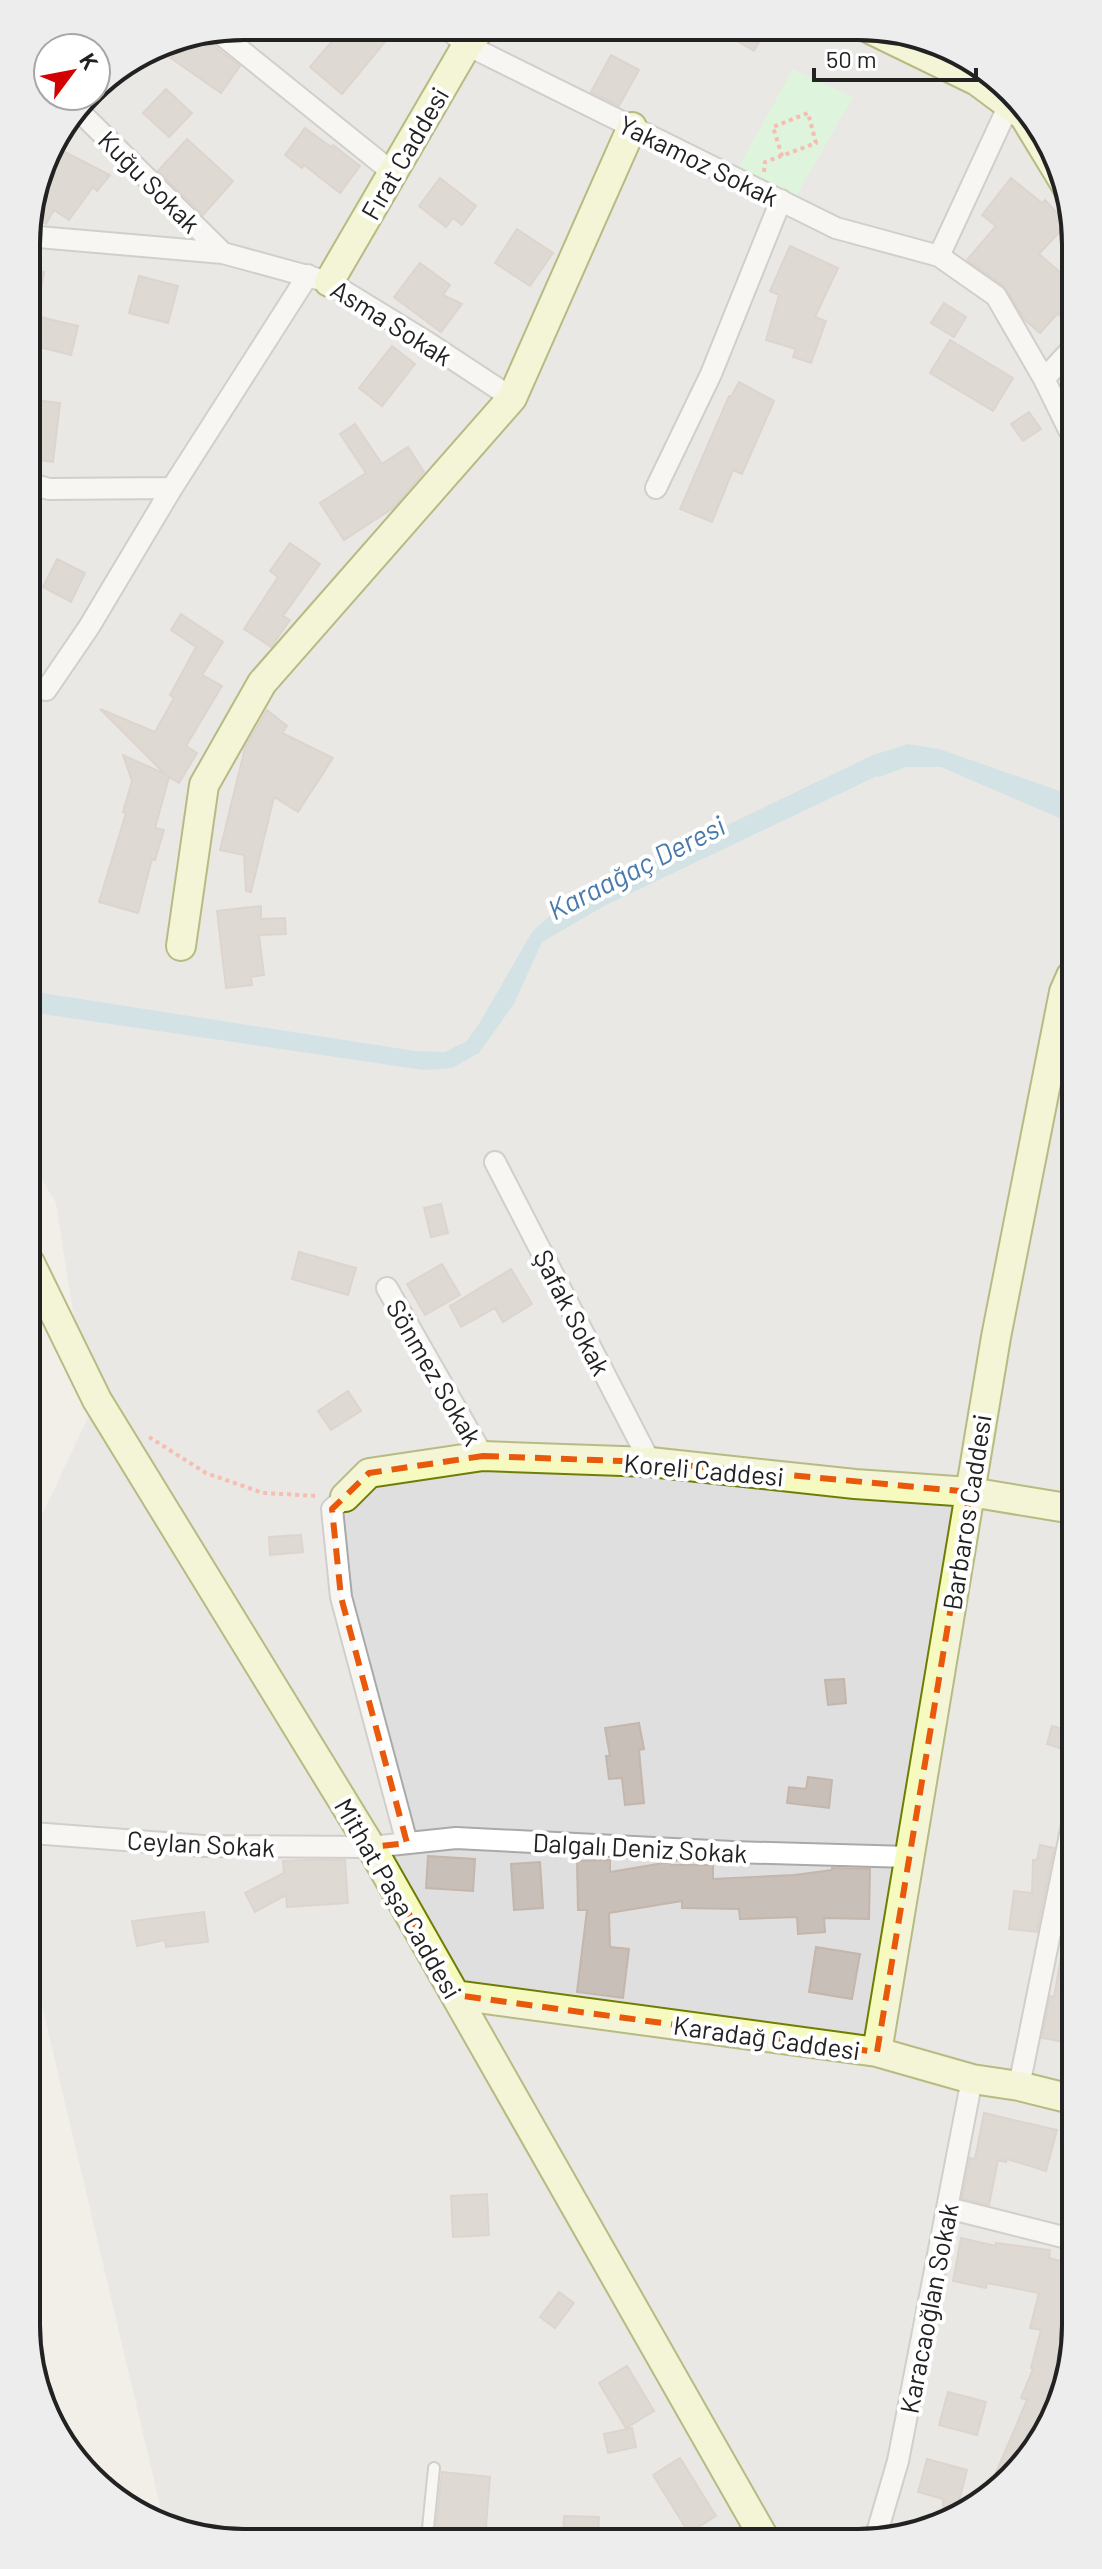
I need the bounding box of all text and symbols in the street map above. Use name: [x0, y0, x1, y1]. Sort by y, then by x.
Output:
north arrow: [32, 32, 112, 112]
scale bar: [814, 32, 976, 82]
text: 50 m: [826, 44, 877, 73]
text: K: [75, 48, 105, 74]
street label: Fırat Caddesi: [354, 81, 454, 225]
street label: Yakamoz Sokak: [614, 108, 784, 212]
street label: Kuğu Sokak: [93, 124, 207, 238]
street label: Asma Sokak: [326, 273, 458, 371]
water label: Karaağaç Deresi: [542, 808, 730, 926]
street label: Şafak Sokak: [528, 1244, 618, 1380]
street label: Sönmez Sokak: [381, 1293, 489, 1451]
street label: Barbaros Caddesi: [935, 1412, 997, 1612]
street label: Koreli Caddesi: [623, 1447, 785, 1491]
street label: Mithat Paşa Caddesi: [329, 1792, 469, 2004]
street label: Ceylan Sokak: [126, 1824, 276, 1862]
street label: Dalgalı Deniz Sokak: [532, 1826, 748, 1868]
street label: Karadağ Caddesi: [672, 2009, 862, 2065]
street label: Karacaoğlan Sokak: [892, 2200, 964, 2416]

